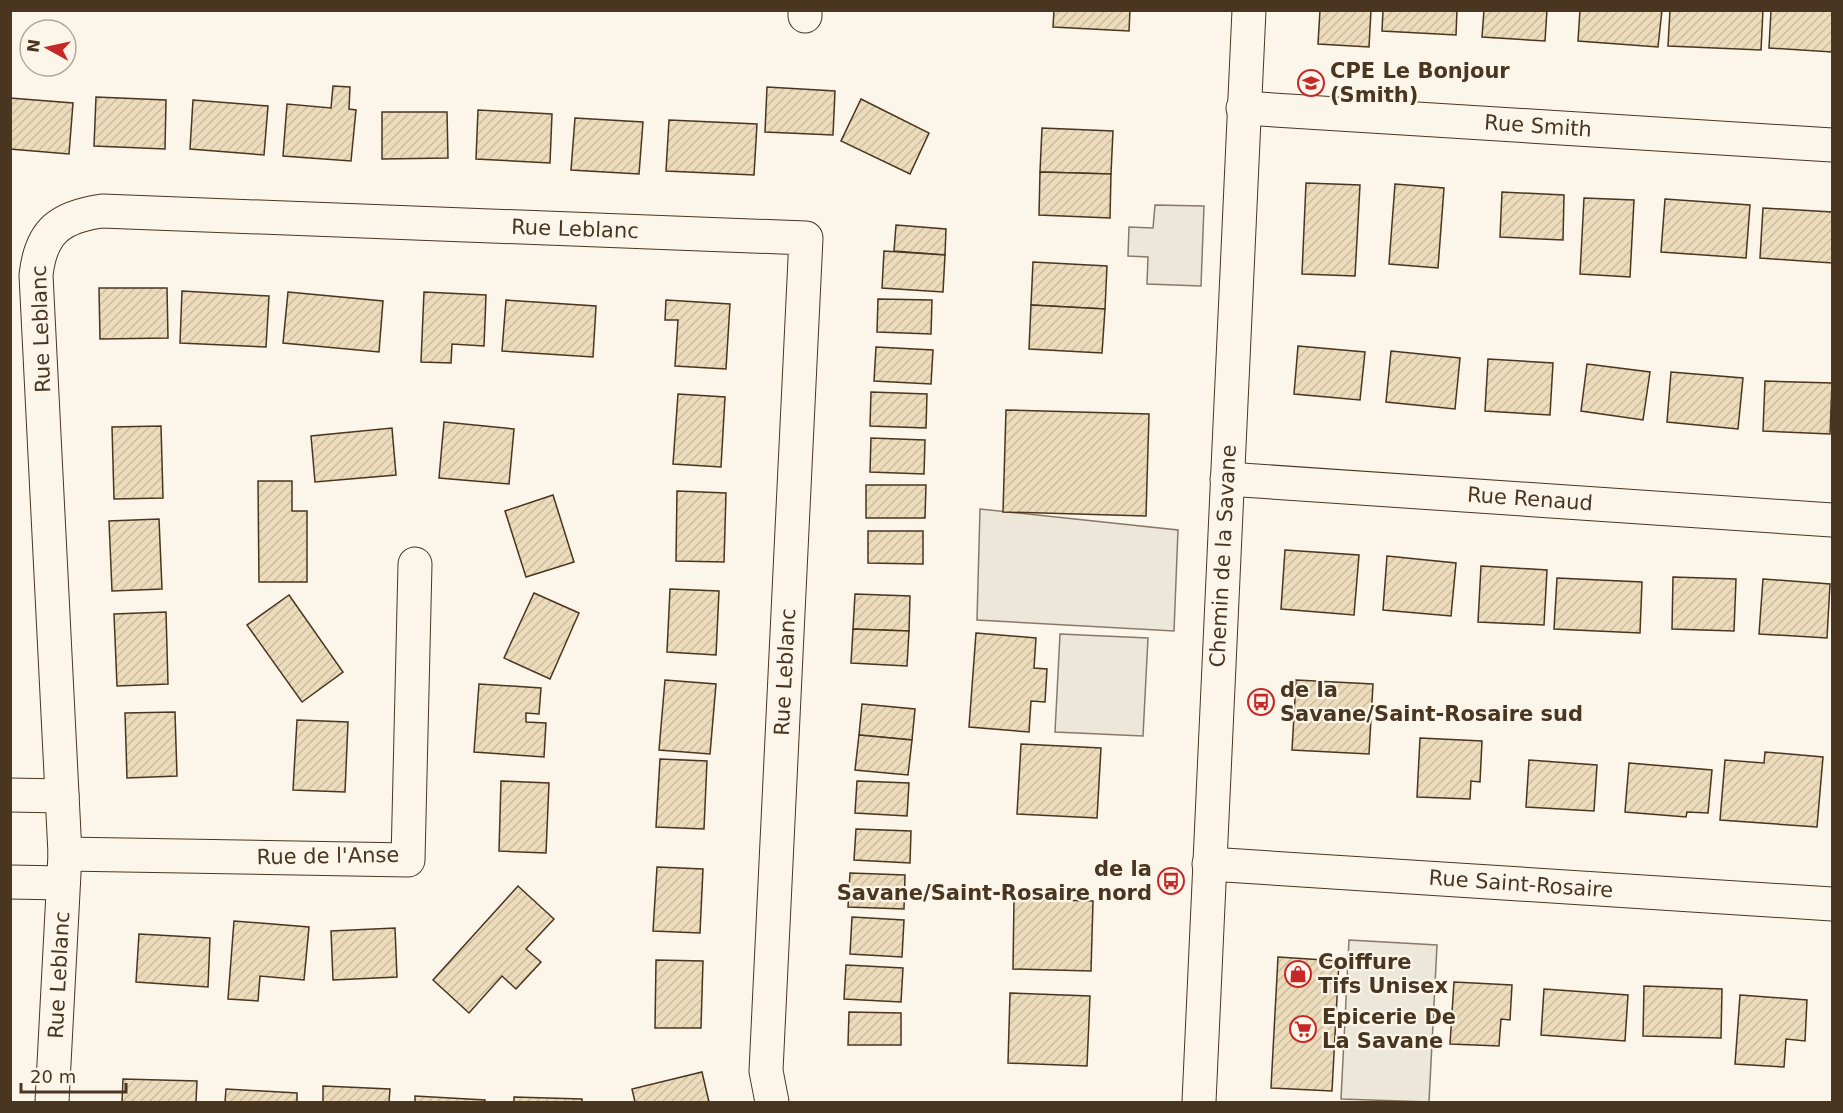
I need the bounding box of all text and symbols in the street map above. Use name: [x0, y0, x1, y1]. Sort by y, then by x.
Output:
north arrow: [18, 18, 78, 78]
text: N: [23, 38, 44, 54]
place label: CPE Le Bonjour (Smith): [1330, 59, 1510, 107]
school or university icon: CPE Le Bonjour (Smith): [1296, 68, 1326, 98]
street label: Rue Smith: [1483, 110, 1593, 142]
street label: Rue Leblanc: [511, 215, 639, 243]
street label: Rue Leblanc: [27, 265, 55, 393]
street label: Chemin de la Savane: [1205, 444, 1241, 668]
street label: Rue Renaud: [1466, 483, 1594, 515]
street label: Rue Leblanc: [770, 608, 800, 736]
place label: de la Savane/Saint-Rosaire sud: [1280, 678, 1583, 726]
bus stop icon: de la Savane/Saint-Rosaire sud: [1246, 687, 1276, 717]
street label: Rue de l'Anse: [256, 843, 400, 869]
place label: de la Savane/Saint-Rosaire nord: [837, 857, 1152, 905]
bus stop icon: de la Savane/Saint-Rosaire nord: [1156, 866, 1186, 896]
street label: Rue Saint-Rosaire: [1428, 866, 1614, 902]
street label: Rue Leblanc: [44, 911, 74, 1039]
place label: Coiffure Tifs Unisex: [1318, 950, 1448, 998]
shop icon: Coiffure Tifs Unisex: [1283, 959, 1313, 989]
place label: Epicerie De La Savane: [1322, 1005, 1456, 1053]
supermarket icon: Epicerie De La Savane: [1288, 1014, 1318, 1044]
scale bar: [21, 1056, 126, 1094]
text: 20 m: [30, 1066, 76, 1087]

